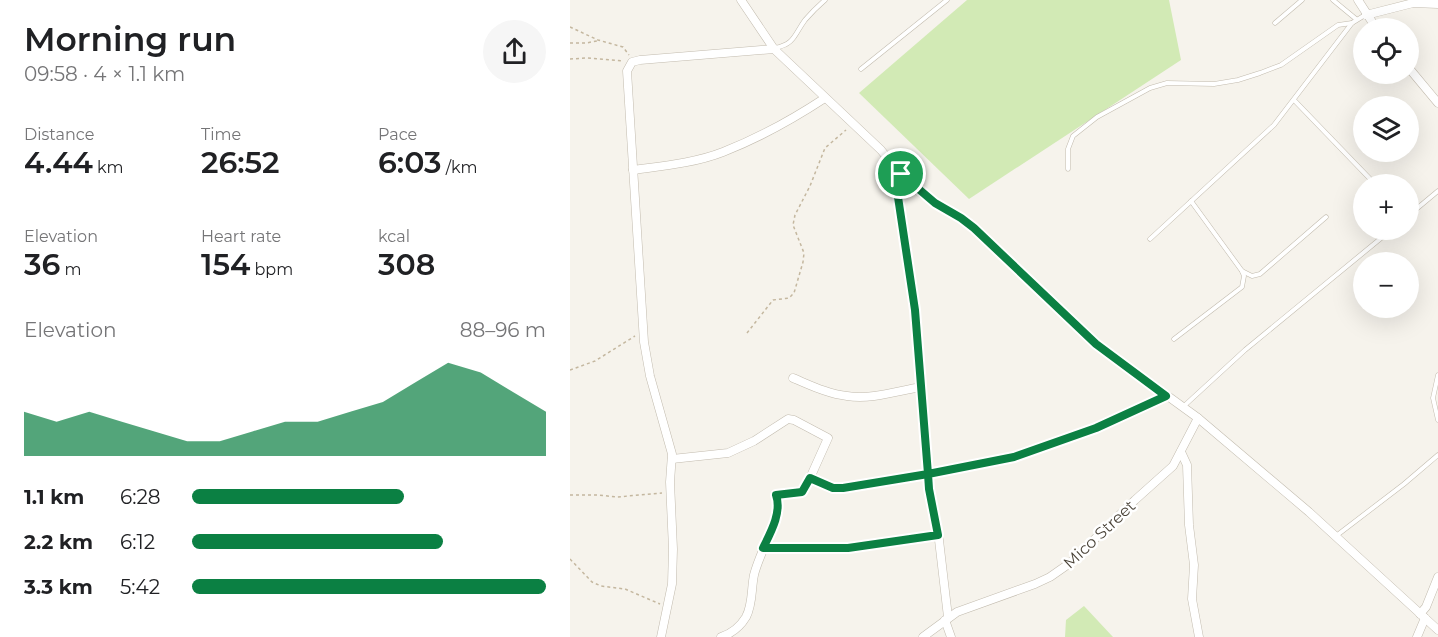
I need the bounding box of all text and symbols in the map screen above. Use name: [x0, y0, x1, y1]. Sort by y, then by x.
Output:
map controls: [1353, 18, 1419, 318]
button: locate: [1353, 18, 1419, 84]
text: Morning run: [24, 19, 236, 59]
button: share: [483, 20, 546, 83]
text: 09:58 · 4 × 1.1 km: [24, 62, 185, 86]
button: layers: [1353, 96, 1419, 162]
text: Distance: [24, 125, 94, 144]
text: Time: [201, 125, 241, 144]
text: Pace: [378, 125, 417, 144]
text: 4.44: [24, 144, 93, 181]
text: 26:52: [201, 144, 279, 181]
text: 6:03: [378, 144, 441, 181]
pin: [875, 148, 926, 199]
icon: arrive: [884, 157, 917, 190]
text: km: [93, 158, 124, 177]
text: /km: [441, 158, 478, 177]
button: +: [1353, 174, 1419, 240]
text: Elevation: [24, 227, 98, 246]
text: Heart rate: [201, 227, 281, 246]
text: kcal: [378, 227, 410, 246]
text: 36: [24, 246, 60, 283]
text: 154: [201, 246, 250, 283]
text: 308: [378, 246, 435, 283]
button: −: [1353, 252, 1419, 318]
text: m: [60, 260, 81, 279]
text: bpm: [250, 260, 293, 279]
text: Elevation: [24, 318, 116, 342]
text: 88–96 m: [460, 318, 546, 342]
text: 1.1 km: [24, 485, 84, 509]
text: 6:28: [120, 485, 161, 509]
street label: Mico Street: [1060, 496, 1139, 572]
text: 2.2 km: [24, 530, 93, 554]
text: 6:12: [120, 530, 155, 554]
text: 3.3 km: [24, 575, 93, 599]
text: 5:42: [120, 575, 160, 599]

